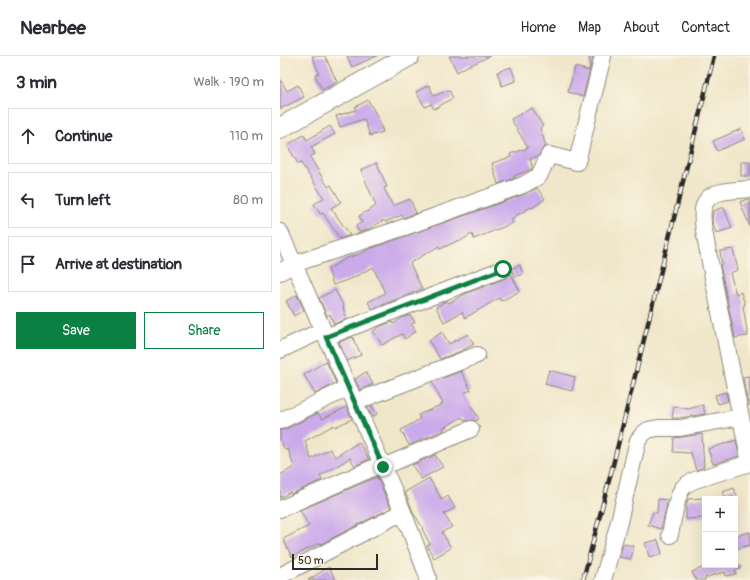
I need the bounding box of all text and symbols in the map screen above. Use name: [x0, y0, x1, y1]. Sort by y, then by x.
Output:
text: Nearbee: [20, 16, 86, 40]
text: Home: [521, 19, 556, 36]
text: Map: [578, 19, 601, 36]
text: About: [623, 19, 659, 36]
text: Contact: [681, 19, 730, 36]
text: 3 min: [16, 72, 57, 93]
text: Walk · 190 m: [193, 74, 264, 90]
icon: ahead: [17, 125, 39, 147]
text: Continue: [55, 127, 113, 146]
text: 110 m: [230, 128, 263, 144]
icon: left: [17, 189, 39, 211]
text: Turn left: [55, 191, 111, 210]
text: 80 m: [233, 192, 263, 208]
icon: arrive: [17, 253, 39, 275]
text: Arrive at destination: [55, 255, 182, 274]
route start: [494, 260, 512, 278]
button: Save: [16, 312, 136, 349]
button: Share: [144, 312, 264, 349]
route end: [374, 458, 392, 476]
map controls: [702, 496, 738, 568]
button: +: [702, 496, 738, 532]
button: −: [702, 532, 738, 568]
scale bar: [292, 552, 378, 571]
text: 50 m: [298, 554, 324, 567]

